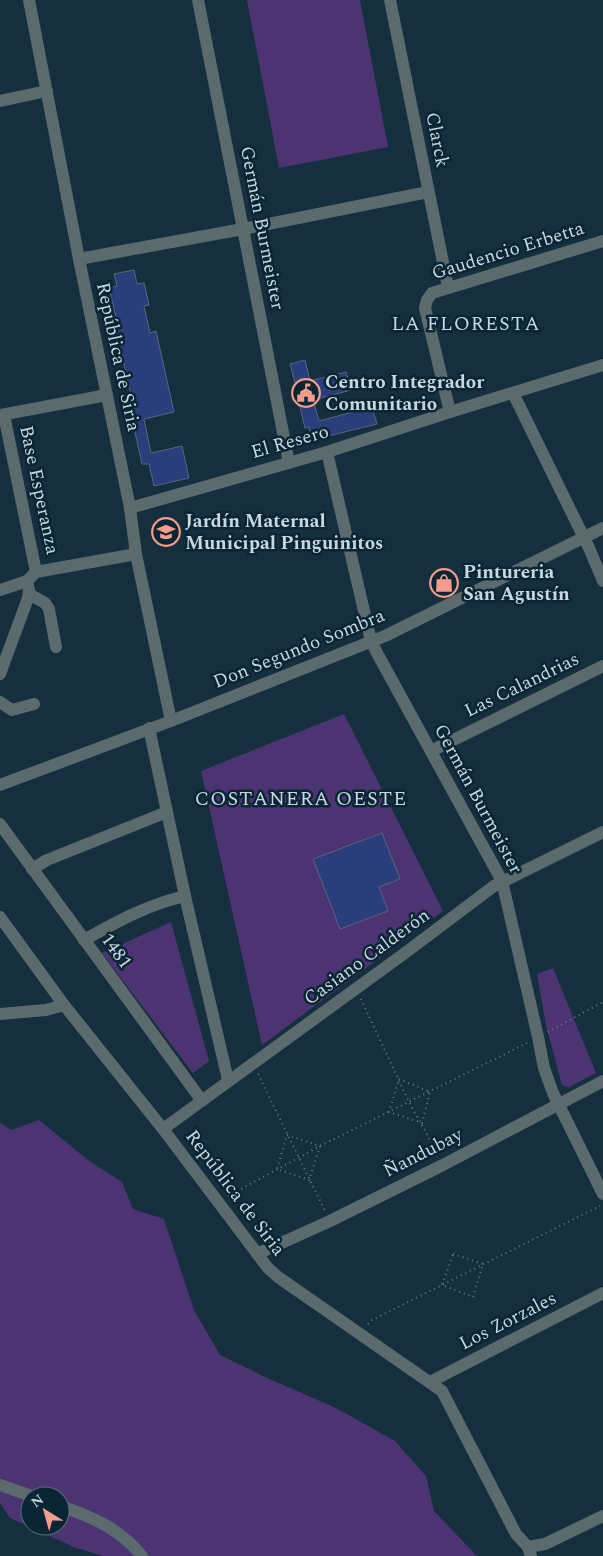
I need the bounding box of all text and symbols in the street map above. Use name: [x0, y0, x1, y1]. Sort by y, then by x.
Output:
street label: Clarck: [417, 110, 457, 171]
street label: Germán Burmeister: [232, 144, 292, 313]
street label: Gaudencio Erbetta: [428, 214, 588, 288]
street label: República de Siria: [88, 280, 148, 435]
district label: LA FLORESTA: [391, 309, 541, 339]
place label: Centro Integrador Comunitario: [325, 368, 485, 419]
public building icon: Centro Integrador Comunitario: [291, 378, 321, 408]
street label: El Resero: [248, 417, 332, 467]
street label: Base Esperanza: [11, 423, 67, 558]
place label: Jardín Maternal Municipal Pinguinitos: [185, 507, 383, 558]
school or university icon: Jardín Maternal Municipal Pinguinitos: [151, 517, 181, 547]
place label: Pintureria San Agustín: [463, 558, 570, 609]
shop icon: Pintureria San Agustín: [429, 568, 459, 598]
street label: Don Segundo Sombra: [209, 601, 390, 697]
street label: Las Calandrias: [460, 645, 584, 725]
street label: Germán Burmeister: [426, 719, 530, 880]
district label: COSTANERA OESTE: [195, 784, 407, 814]
street label: Casiano Calderón: [298, 901, 436, 1013]
street label: 1481: [93, 927, 139, 975]
street label: Ñandubay: [378, 1120, 469, 1185]
street label: República de Siria: [178, 1124, 293, 1263]
street label: Los Zorzales: [454, 1284, 562, 1358]
north arrow: [20, 1486, 70, 1536]
text: N: [27, 1489, 48, 1513]

